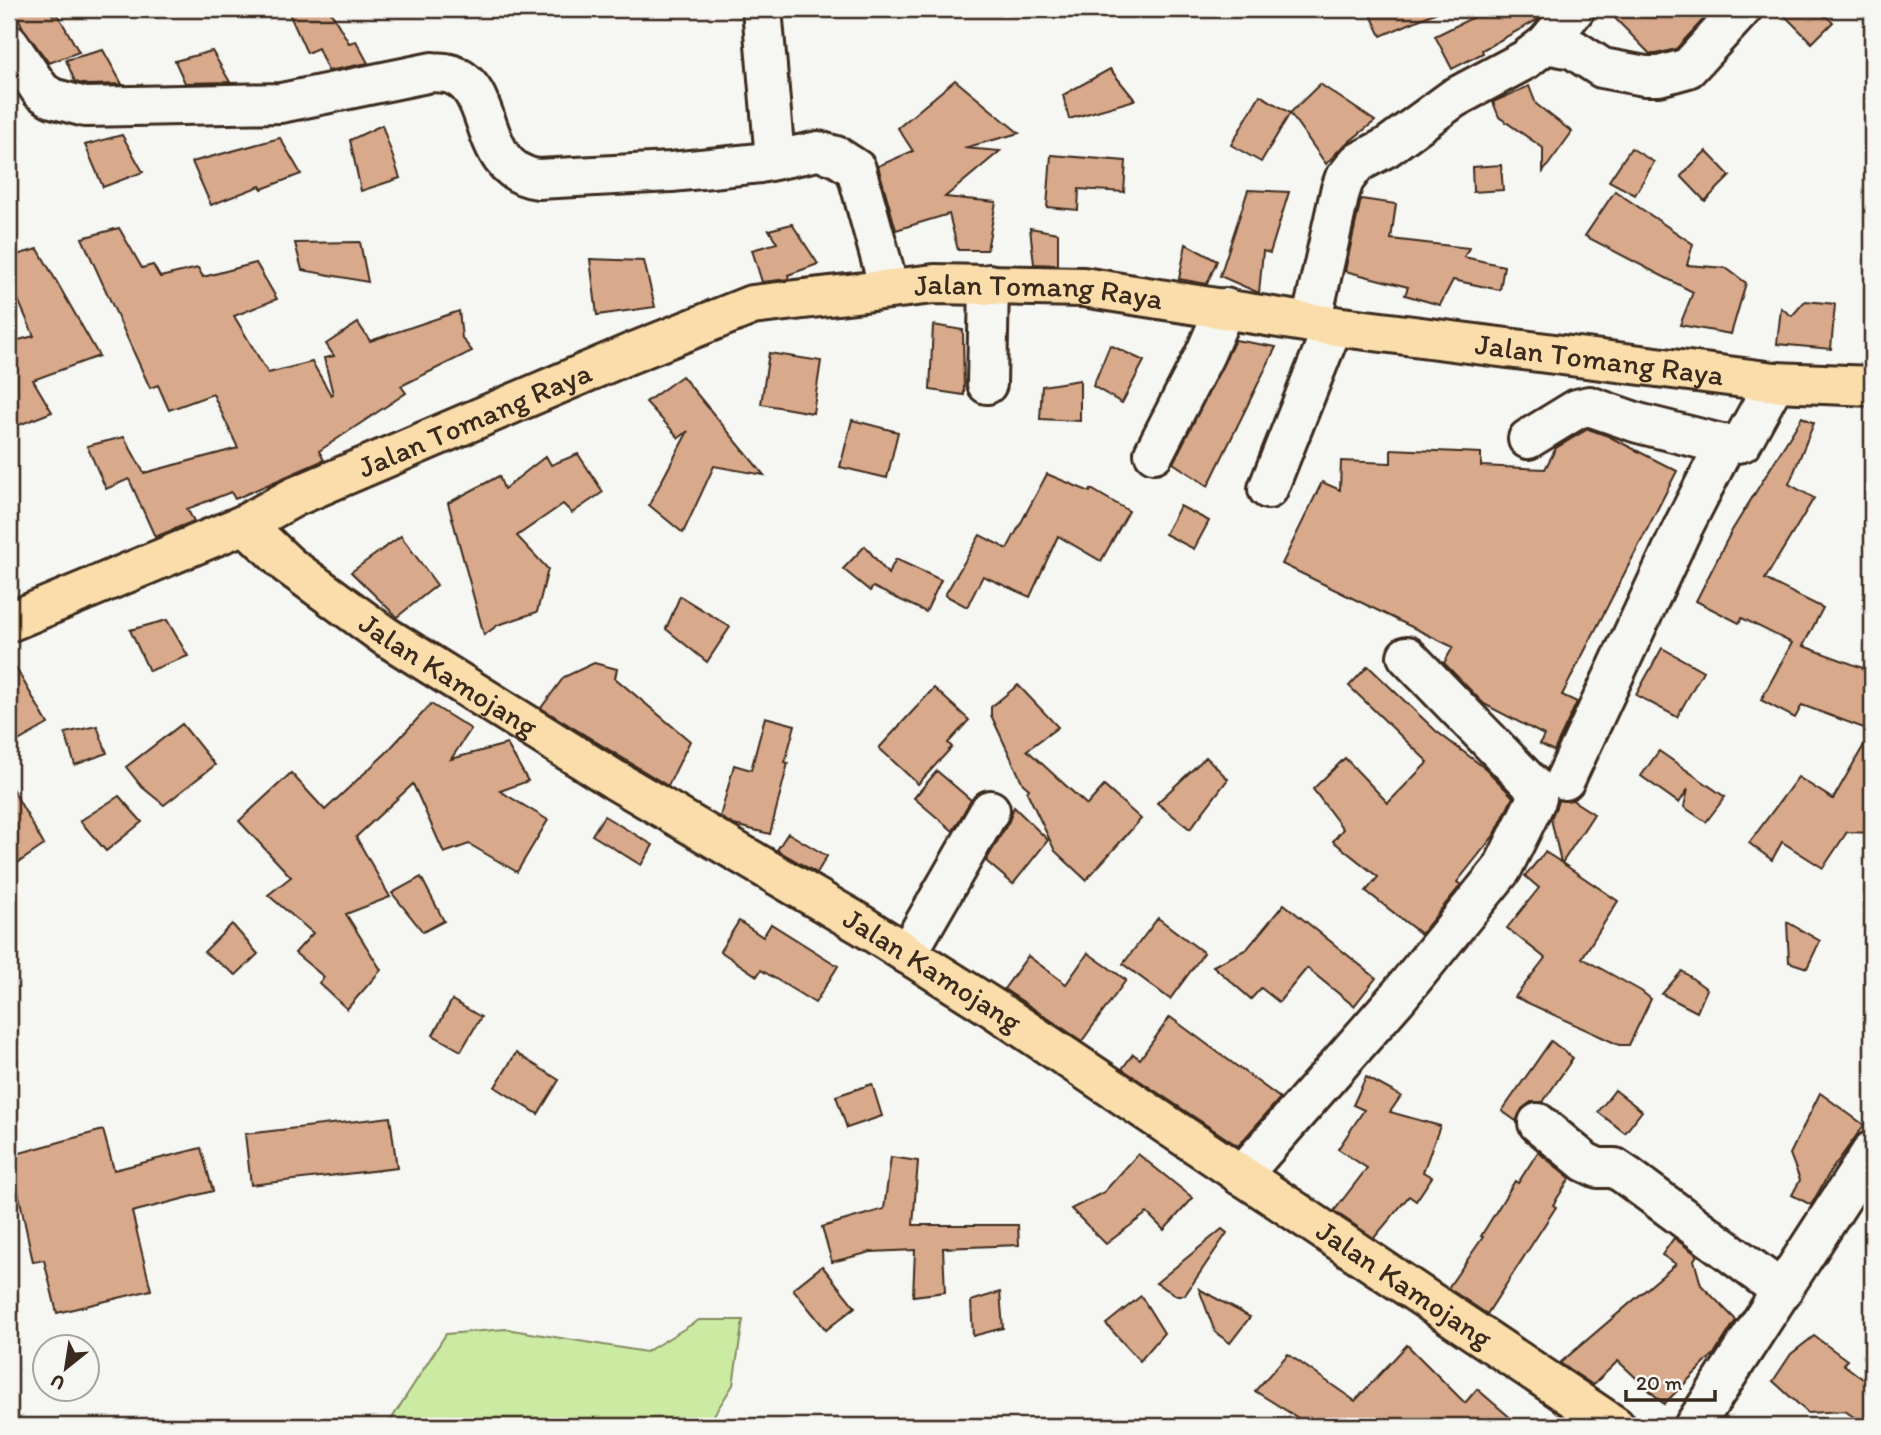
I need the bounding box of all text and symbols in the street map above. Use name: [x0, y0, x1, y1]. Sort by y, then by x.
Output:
street label: Jalan Tomang Raya: [911, 265, 1166, 317]
street label: Jalan Tomang Raya: [1473, 325, 1726, 393]
street label: Jalan Tomang Raya: [352, 353, 597, 486]
street label: Jalan Kamojang: [352, 604, 545, 745]
street label: Jalan Kamojang: [837, 899, 1030, 1040]
street label: Jalan Kamojang: [1309, 1212, 1500, 1357]
north arrow: [32, 1334, 102, 1404]
scale bar: [1626, 1358, 1715, 1402]
text: U: [47, 1369, 69, 1395]
text: 20 m: [1636, 1370, 1683, 1395]

